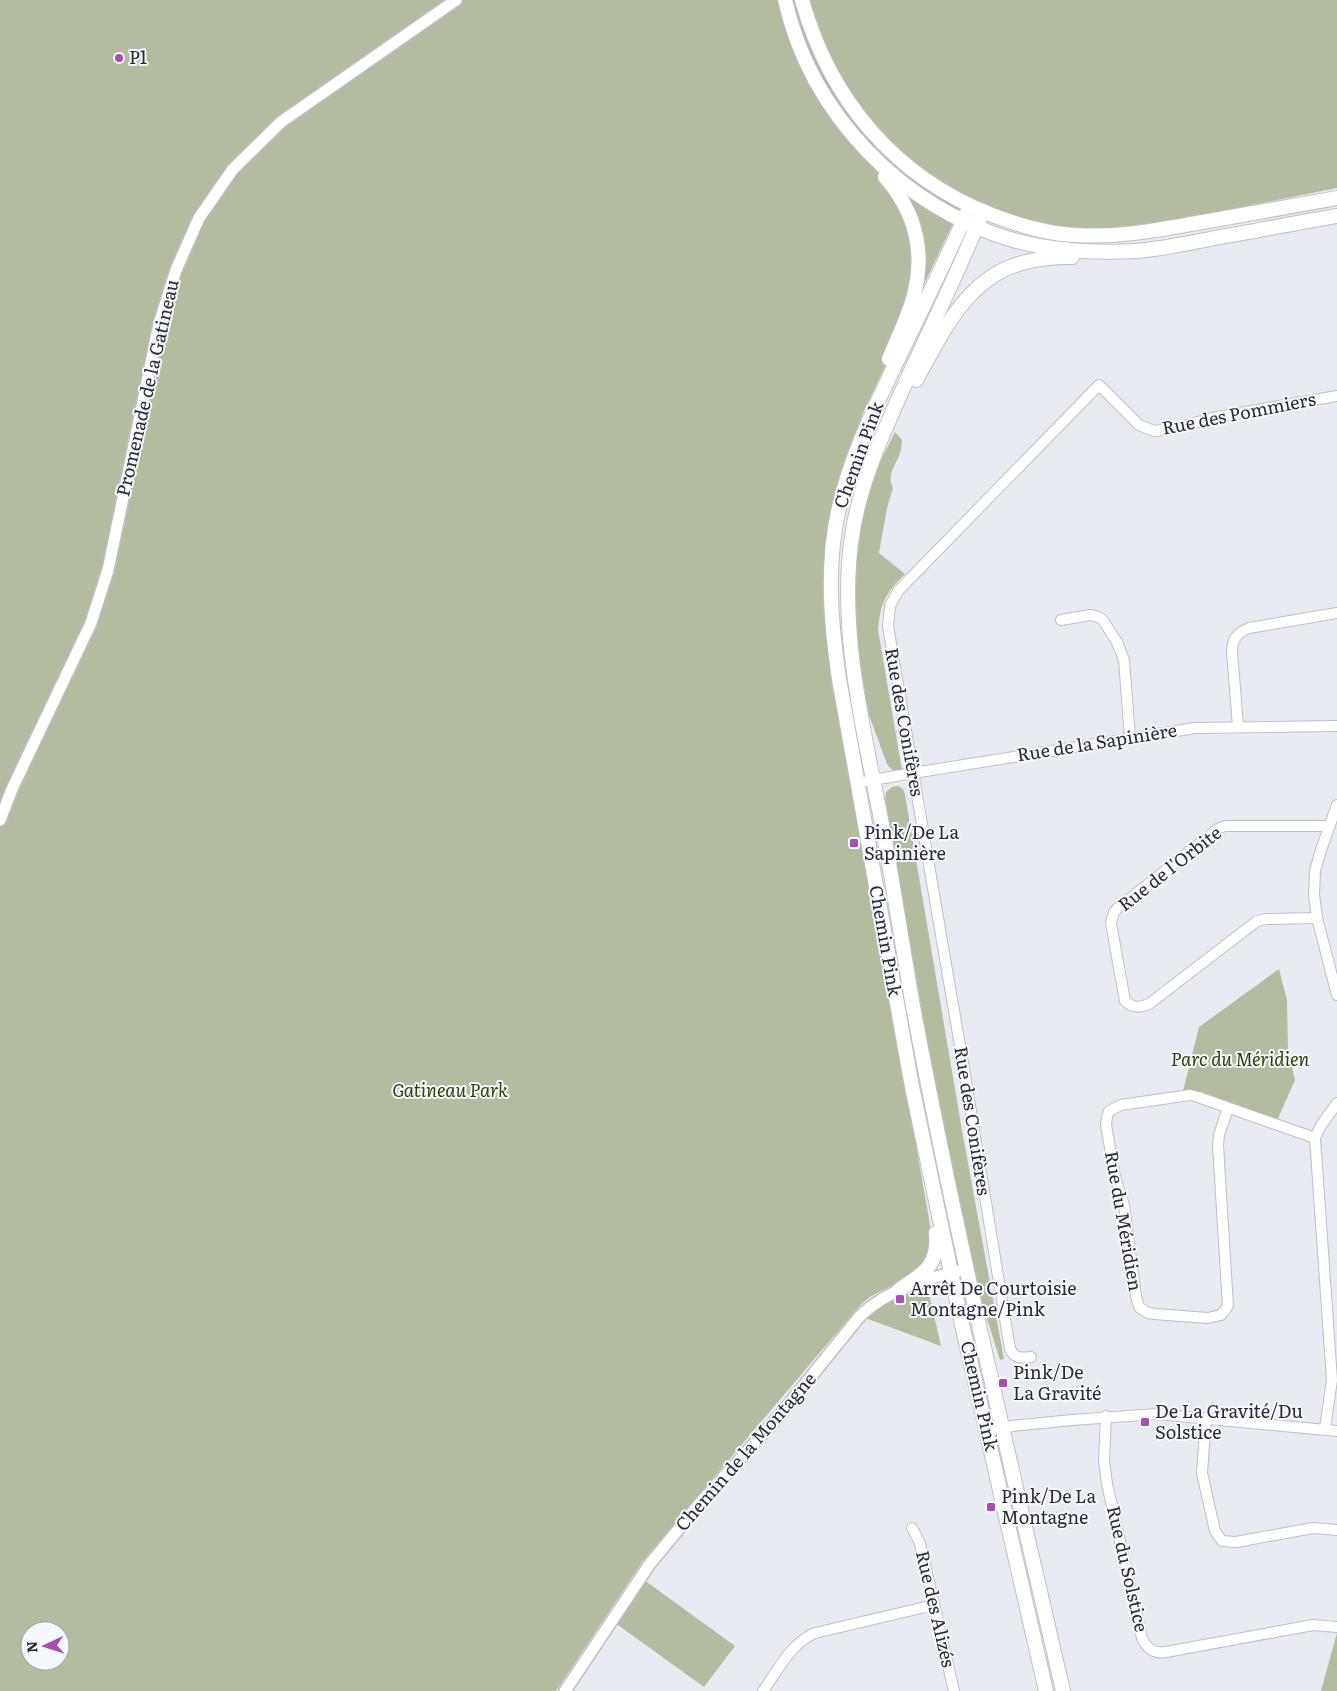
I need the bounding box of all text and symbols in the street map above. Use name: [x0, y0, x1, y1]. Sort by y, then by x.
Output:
place label: P1: [129, 43, 147, 70]
marker: P1: [113, 52, 125, 64]
street label: Promenade de la Gatineau: [108, 276, 185, 499]
street label: Rue des Pommiers: [1160, 384, 1318, 441]
street label: Chemin Pink: [826, 396, 890, 512]
street label: Rue des Conifères: [879, 645, 932, 798]
street label: Rue de la Sapinière: [1015, 716, 1179, 767]
place label: Pink/De La Sapinière: [864, 818, 960, 866]
street label: Rue de l'Orbite: [1112, 819, 1227, 917]
marker: Pink/De La Sapinière: [848, 837, 860, 849]
street label: Chemin Pink: [863, 883, 910, 999]
street label: Rue des Conifères: [948, 1044, 999, 1197]
park label: Parc du Méridien: [1171, 1045, 1310, 1072]
park label: Gatineau Park: [392, 1076, 508, 1103]
street label: Rue du Méridien: [1099, 1149, 1150, 1293]
place label: Arrêt De Courtoisie Montagne/Pink: [910, 1274, 1077, 1322]
marker: Arrêt De Courtoisie Montagne/Pink: [894, 1293, 906, 1305]
street label: Chemin Pink: [955, 1338, 1006, 1454]
place label: Pink/De La Gravité: [1013, 1358, 1101, 1406]
street label: Chemin de la Montagne: [668, 1366, 822, 1536]
marker: Pink/De La Gravité: [997, 1377, 1009, 1389]
place label: De La Gravité/Du Solstice: [1155, 1397, 1303, 1445]
marker: De La Gravité/Du Solstice: [1139, 1416, 1151, 1428]
place label: Pink/De La Montagne: [1001, 1482, 1097, 1530]
marker: Pink/De La Montagne: [985, 1501, 997, 1513]
street label: Rue du Solstice: [1101, 1503, 1156, 1634]
street label: Rue des Alizés: [910, 1547, 963, 1670]
north arrow: [20, 1621, 70, 1671]
text: N: [21, 1640, 41, 1654]

